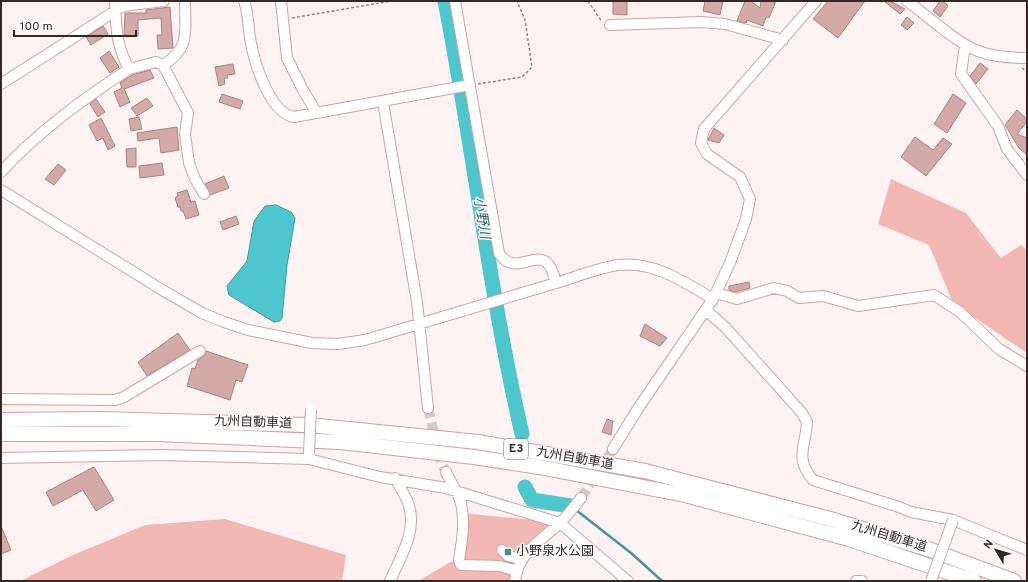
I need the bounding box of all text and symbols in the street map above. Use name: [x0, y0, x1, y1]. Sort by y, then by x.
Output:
scale bar: [14, 12, 136, 38]
text: 100 m: [20, 19, 53, 35]
water label: 小野川: [469, 196, 493, 242]
street label: 九州自動車道: [214, 413, 292, 432]
road number: E3: [504, 439, 528, 459]
street label: 九州自動車道: [535, 443, 615, 474]
street label: 九州自動車道: [849, 517, 929, 556]
north arrow: [976, 530, 1016, 570]
text: N: [981, 537, 997, 552]
place label: 小野泉水公園: [516, 544, 594, 560]
marker: 小野泉水公園: [503, 547, 513, 557]

